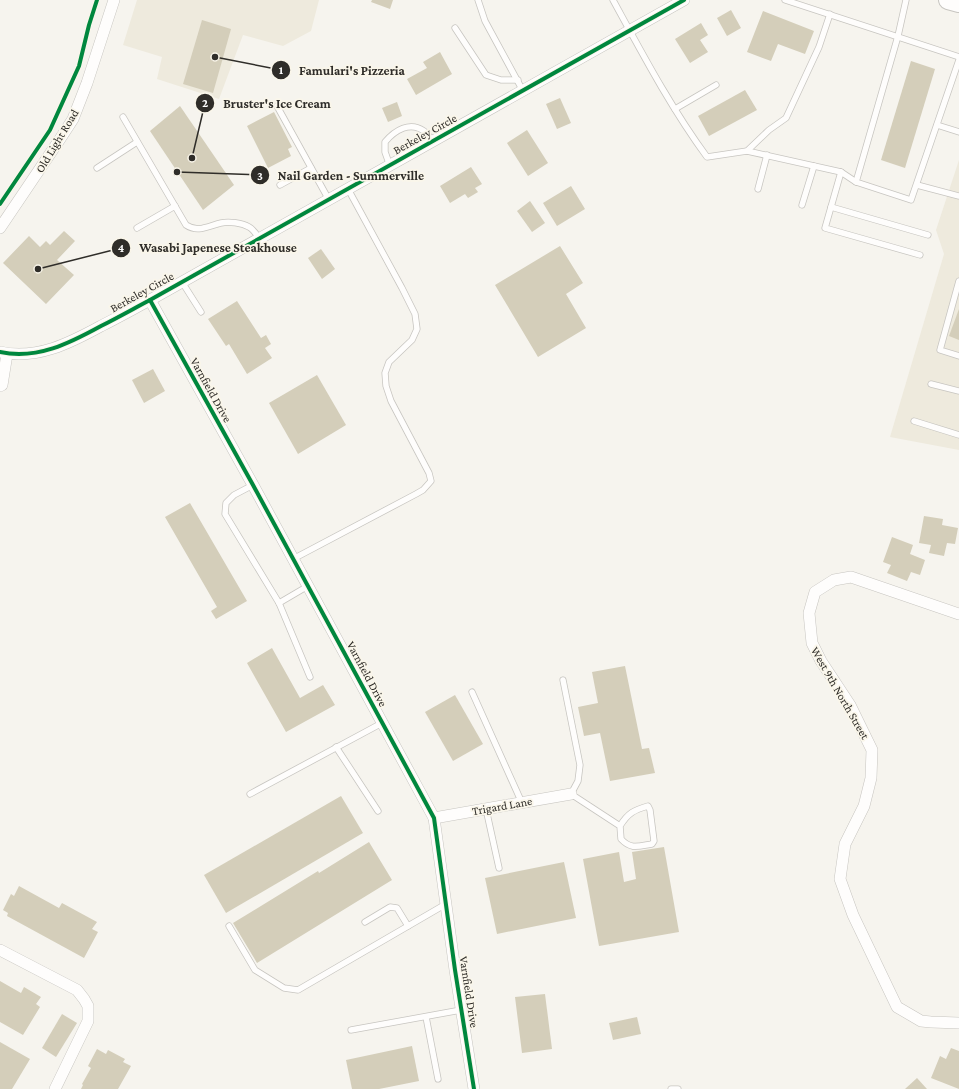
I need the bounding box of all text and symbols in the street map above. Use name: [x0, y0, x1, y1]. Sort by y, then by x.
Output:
callout: Famulari's Pizzeria: [271, 58, 413, 83]
text: 1: [279, 63, 284, 77]
text: Famulari's Pizzeria: [299, 63, 406, 78]
callout: Bruster's Ice Cream: [195, 91, 339, 116]
text: 2: [202, 96, 208, 110]
text: Bruster's Ice Cream: [223, 96, 331, 111]
street label: Old Light Road: [33, 106, 82, 175]
street label: Berkeley Circle: [391, 111, 459, 157]
callout: Nail Garden - Summerville: [250, 163, 432, 188]
text: Nail Garden - Summerville: [278, 168, 424, 183]
text: 3: [257, 169, 263, 183]
callout: Wasabi Japenese Steakhouse: [111, 235, 305, 260]
text: Wasabi Japenese Steakhouse: [138, 240, 297, 255]
text: 4: [118, 241, 125, 255]
street label: Berkeley Circle: [108, 269, 176, 315]
street label: Varnfield Drive: [187, 355, 235, 425]
street label: Varnfield Drive: [344, 639, 390, 709]
street label: West 9th North Street: [808, 644, 873, 743]
street label: Trigard Lane: [471, 794, 533, 818]
street label: Varnfield Drive: [456, 955, 482, 1029]

